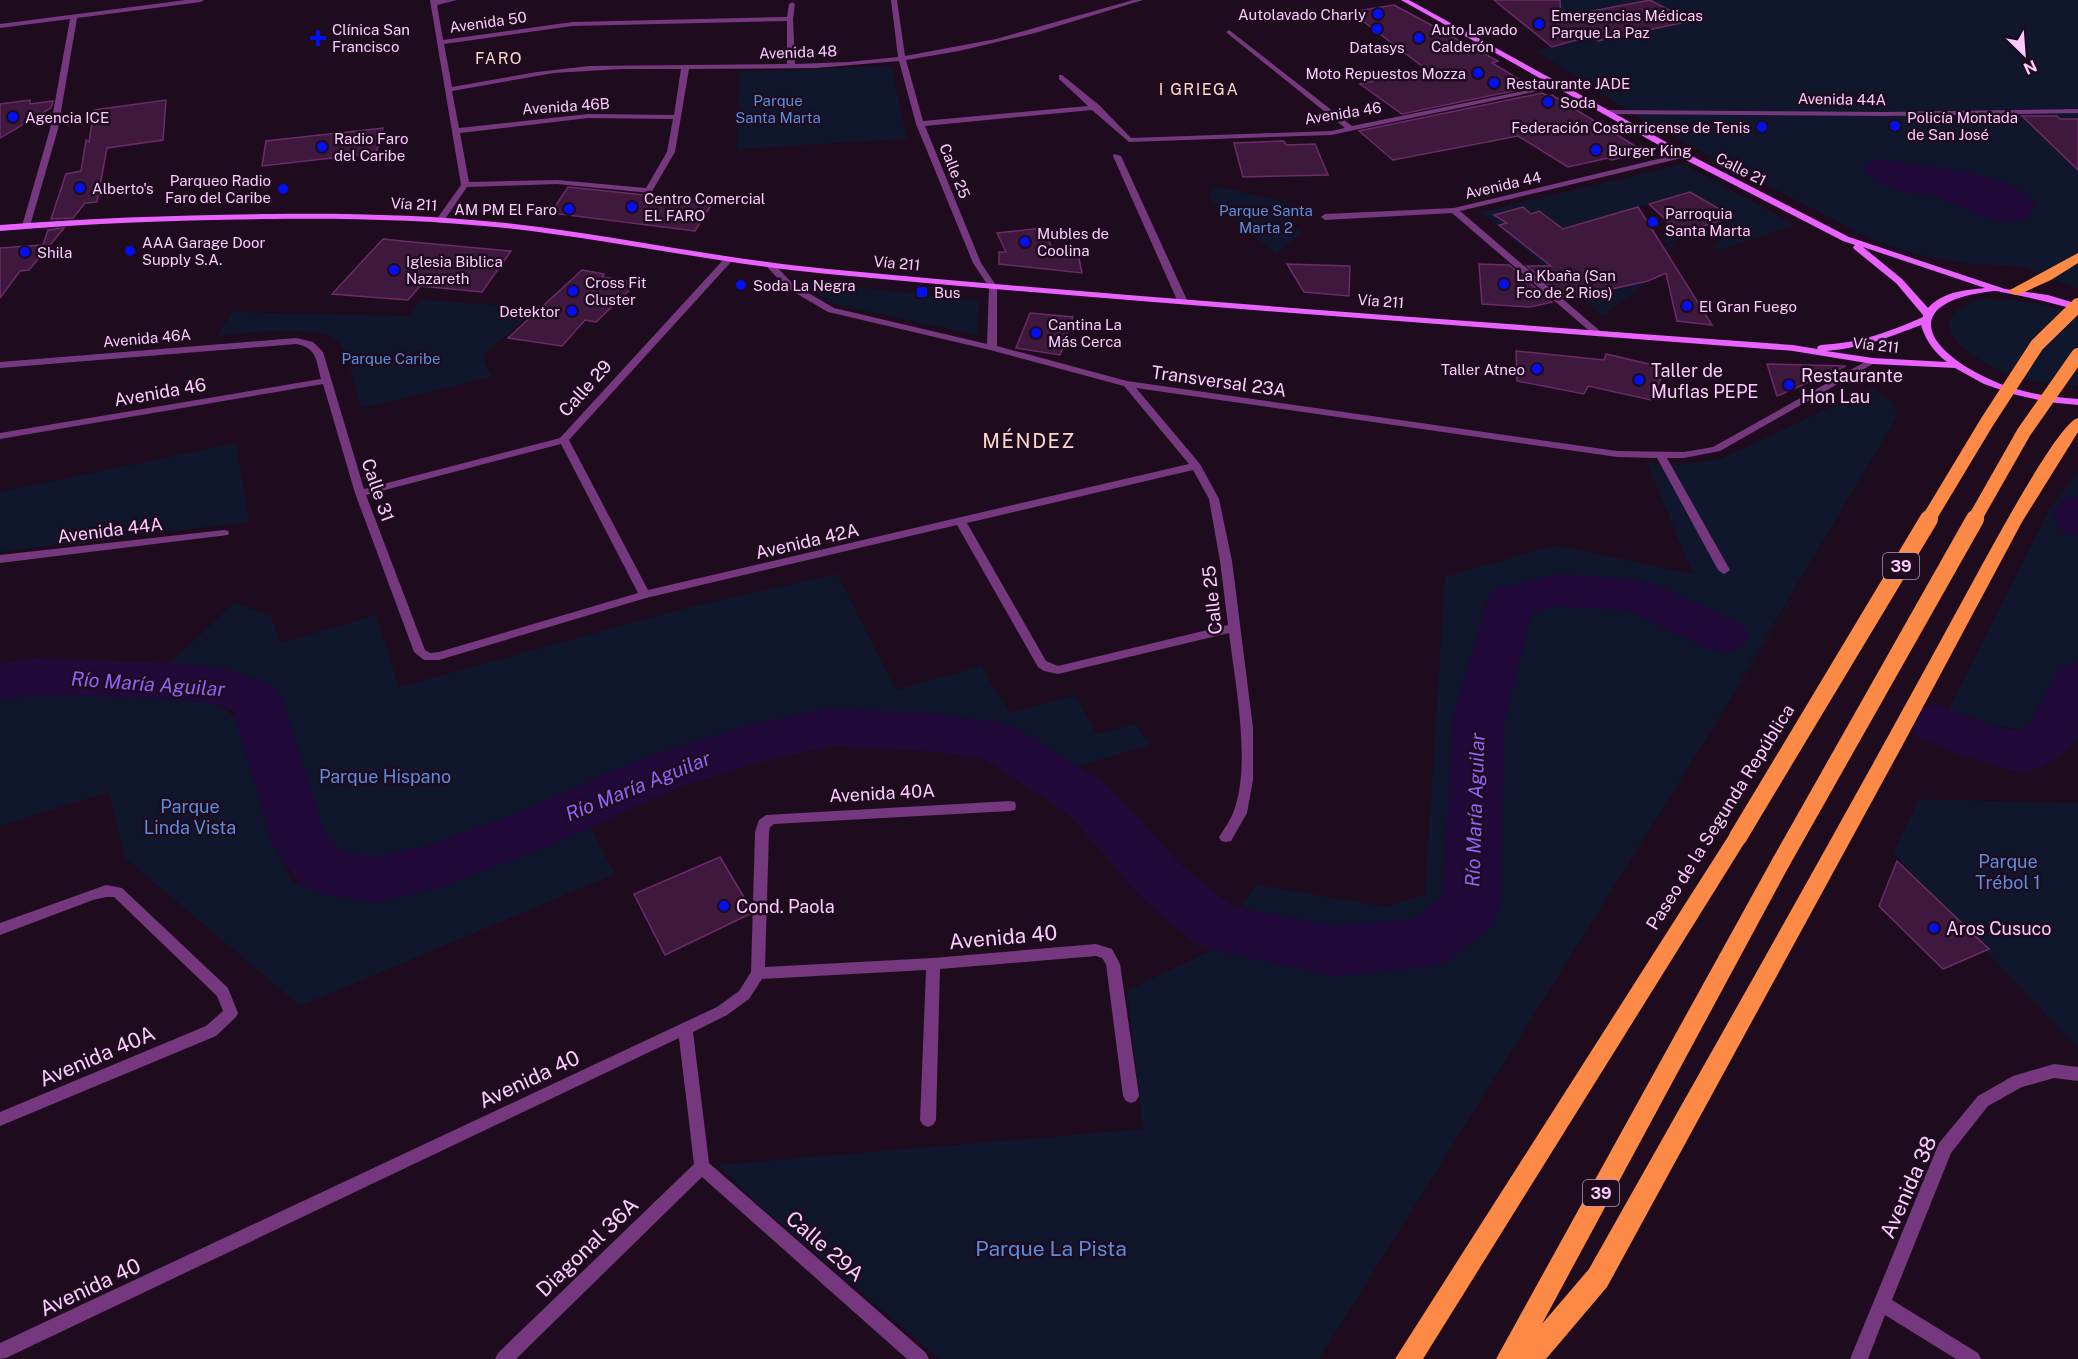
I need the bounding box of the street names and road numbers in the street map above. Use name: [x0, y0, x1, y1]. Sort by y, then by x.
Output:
street label: Avenida 50: [448, 8, 528, 36]
street label: Avenida 48: [759, 42, 837, 62]
street label: Avenida 44A: [1798, 90, 1887, 108]
street label: Avenida 46B: [522, 94, 610, 118]
street label: Avenida 46: [1303, 99, 1383, 127]
street label: Calle 25: [936, 141, 974, 201]
street label: Calle 21: [1713, 149, 1769, 189]
street label: Avenida 44: [1463, 168, 1543, 202]
street label: Vía 211: [390, 194, 438, 214]
street label: Vía 211: [873, 252, 921, 274]
street label: Vía 211: [1357, 291, 1405, 311]
street label: Avenida 46A: [102, 326, 192, 350]
street label: Vía 211: [1852, 334, 1900, 356]
street label: Calle 29: [554, 355, 616, 421]
street label: Transversal 23A: [1150, 361, 1288, 401]
street label: Avenida 46: [112, 374, 208, 410]
street label: Calle 31: [357, 456, 399, 524]
street label: Avenida 44A: [56, 513, 164, 547]
street label: Avenida 42A: [753, 519, 861, 563]
road number: 39: [1883, 553, 1919, 579]
street label: Calle 25: [1198, 565, 1226, 635]
street label: Paseo de la Segunda República: [1642, 700, 1798, 934]
street label: Avenida 40A: [829, 780, 936, 806]
street label: Avenida 40: [948, 920, 1058, 954]
street label: Avenida 40A: [35, 1020, 159, 1092]
street label: Avenida 40: [475, 1045, 583, 1113]
street label: Avenida 38: [1874, 1132, 1942, 1242]
road number: 39: [1583, 1180, 1619, 1206]
street label: Diagonal 36A: [531, 1192, 643, 1302]
street label: Calle 29A: [781, 1205, 869, 1287]
street label: Avenida 40: [36, 1253, 144, 1321]

